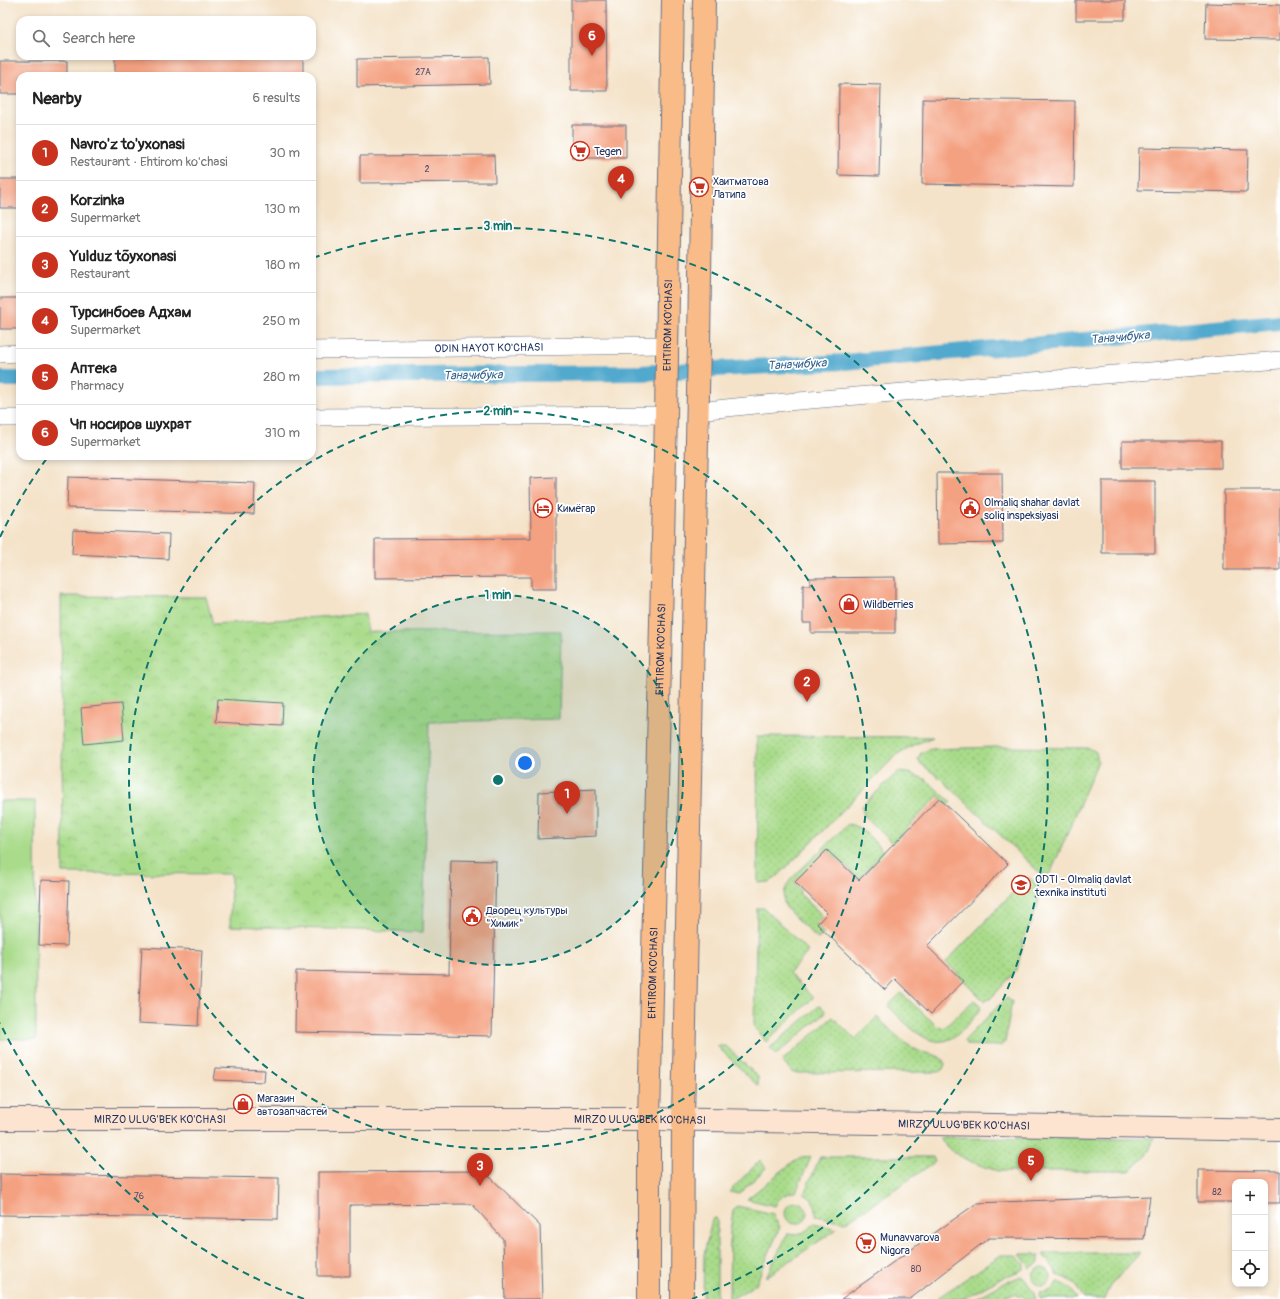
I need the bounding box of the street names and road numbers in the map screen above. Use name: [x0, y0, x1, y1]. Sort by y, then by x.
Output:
street label: EHTIROM KO'CHASI: [661, 279, 675, 371]
street label: ODIN HAYOT KO'CHASI: [434, 341, 544, 355]
street label: EHTIROM KO'CHASI: [653, 603, 668, 695]
street label: EHTIROM KO'CHASI: [645, 927, 661, 1019]
street label: MIRZO ULUG'BEK KO'CHASI: [94, 1113, 226, 1126]
street label: MIRZO ULUG'BEK KO'CHASI: [574, 1113, 706, 1127]
street label: MIRZO ULUG'BEK KO'CHASI: [898, 1117, 1030, 1133]

